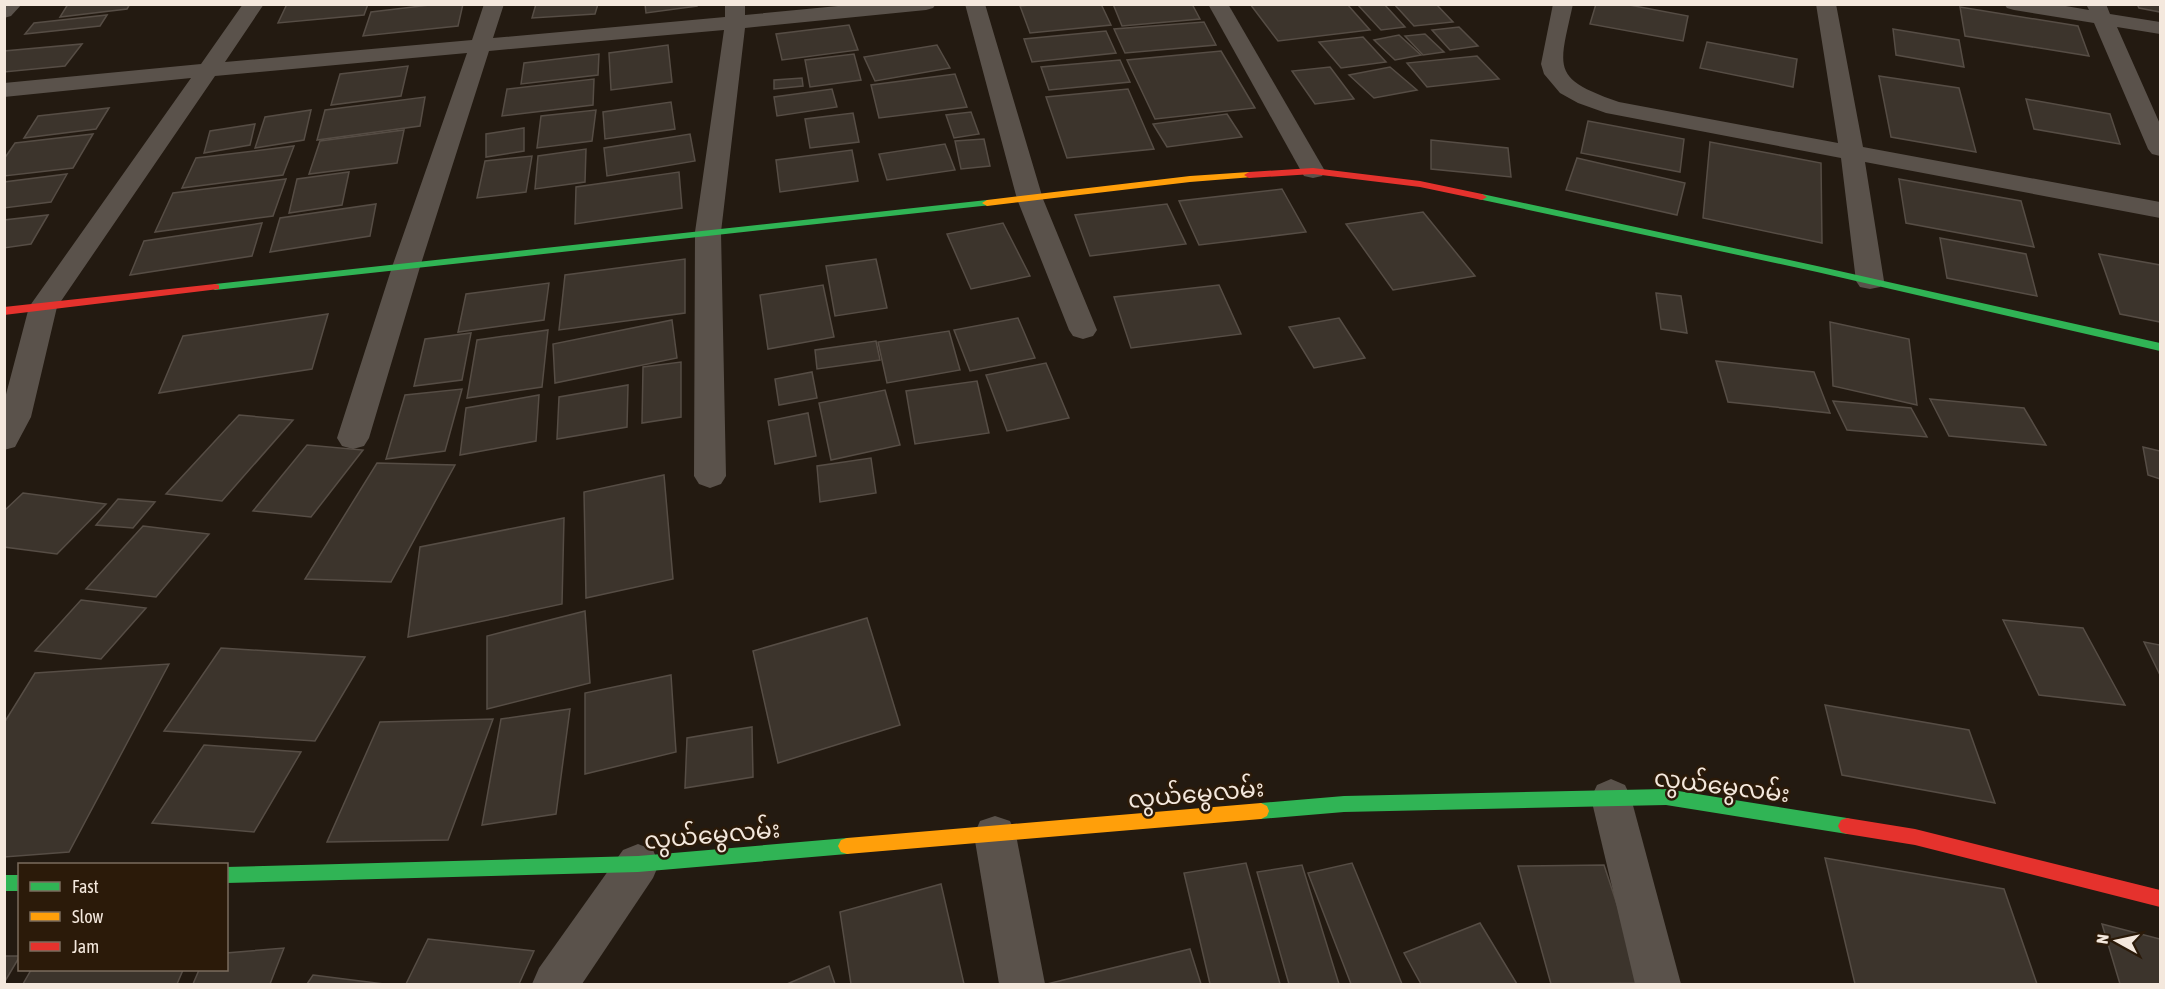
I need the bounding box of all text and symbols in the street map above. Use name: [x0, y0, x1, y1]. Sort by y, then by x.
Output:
street label: လွယ်မွေလမ်း: [1652, 762, 1792, 812]
street label: လွယ်မွေလမ်း: [1127, 772, 1266, 818]
street label: လွယ်မွေလမ်း: [643, 813, 782, 859]
legend: [18, 863, 228, 971]
text: Fast: [72, 876, 99, 897]
text: Slow: [72, 906, 103, 927]
north arrow: [2087, 911, 2147, 971]
text: N: [2093, 933, 2112, 945]
text: Jam: [72, 936, 99, 957]

